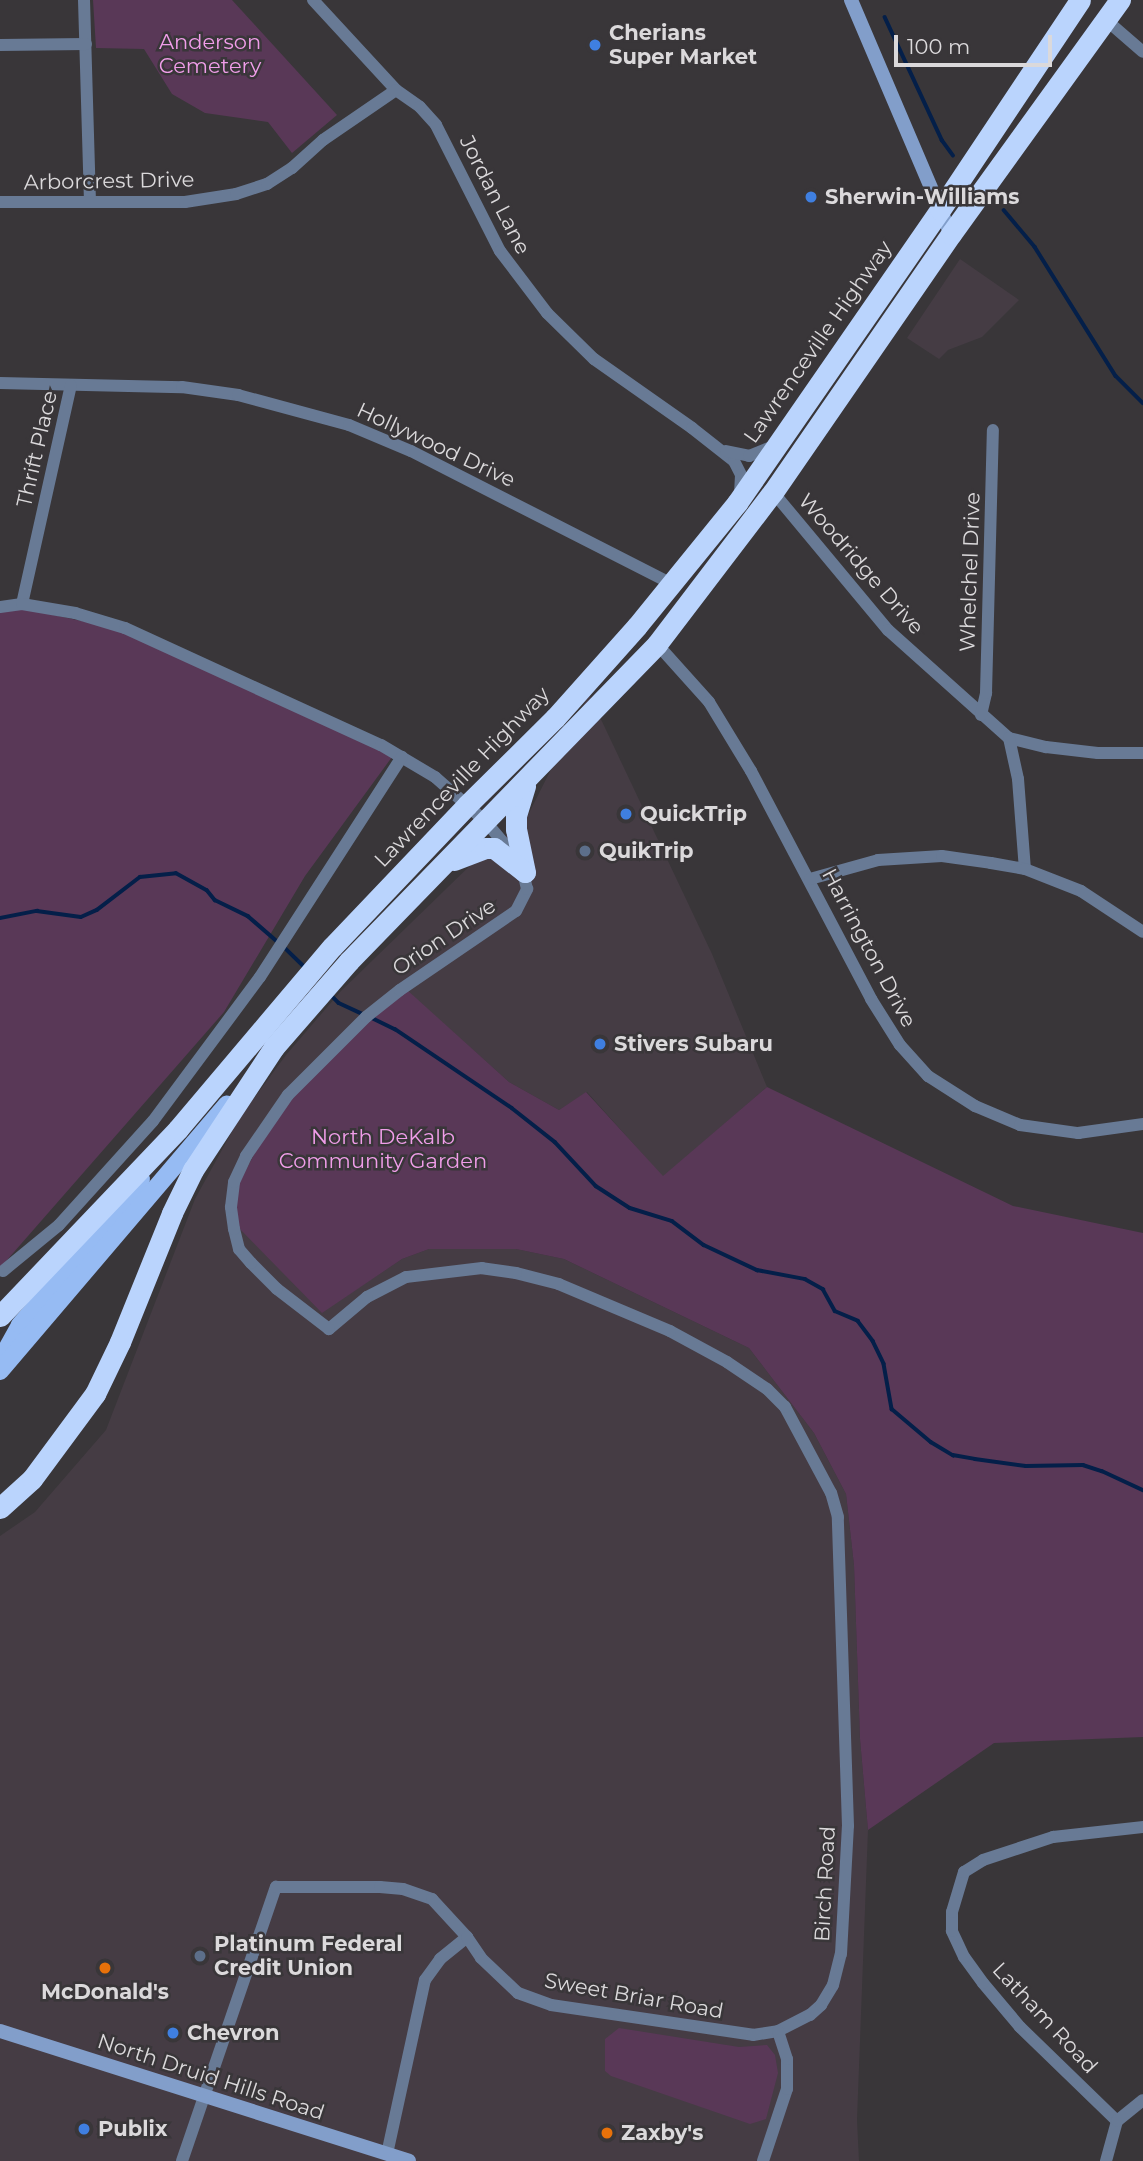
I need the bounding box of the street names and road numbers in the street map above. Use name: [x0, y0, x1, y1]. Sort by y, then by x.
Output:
street label: Jordan Lane: [454, 131, 536, 259]
street label: Arborcrest Drive: [23, 167, 195, 195]
street label: Lawrenceville Highway: [739, 236, 897, 448]
street label: Thrift Place: [11, 388, 63, 510]
street label: Hollywood Drive: [353, 397, 519, 493]
street label: Woodridge Drive: [793, 488, 929, 640]
street label: Whelchel Drive: [955, 492, 985, 652]
street label: Lawrenceville Highway: [369, 682, 555, 872]
street label: Harrington Drive: [817, 864, 921, 1032]
street label: Orion Drive: [387, 893, 501, 981]
street label: Birch Road: [809, 1825, 841, 1943]
street label: Latham Road: [987, 1957, 1103, 2079]
street label: Sweet Briar Road: [543, 1968, 725, 2024]
street label: North Druid Hills Road: [94, 2028, 328, 2126]

